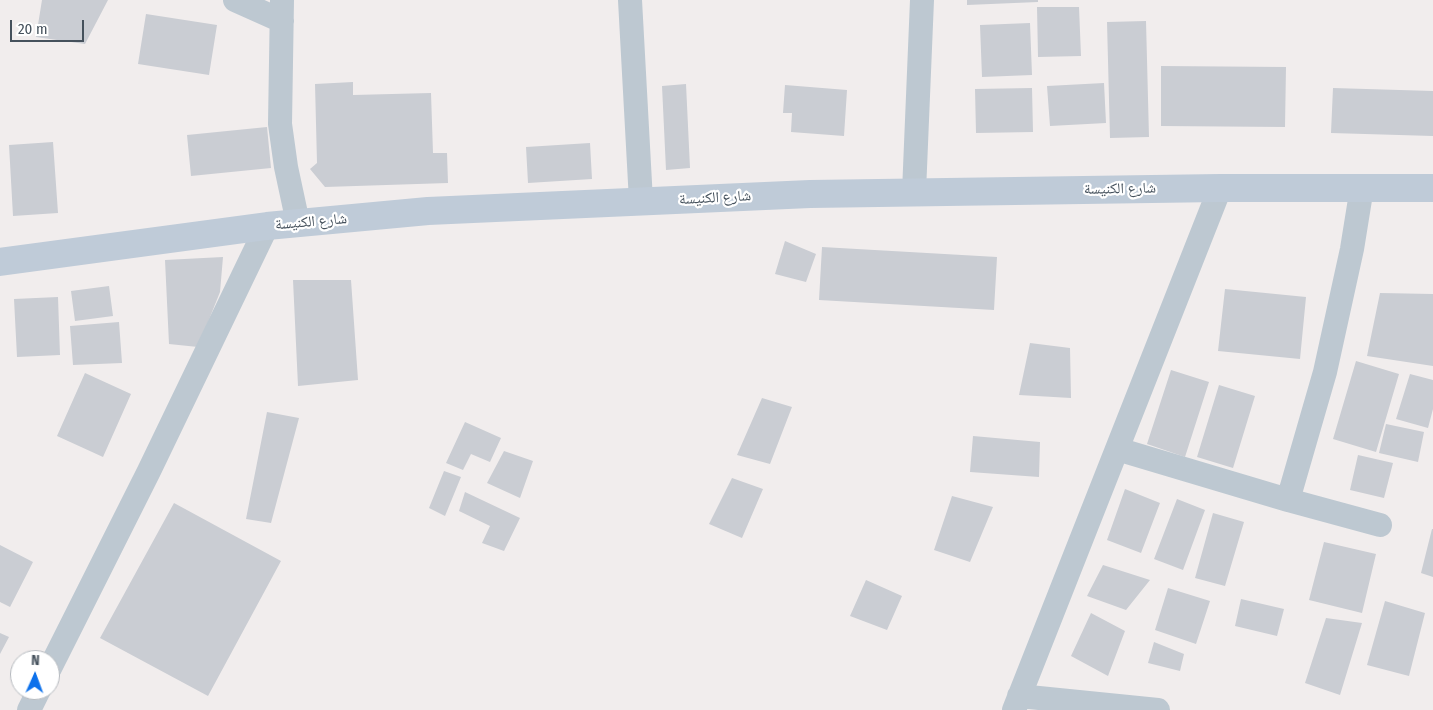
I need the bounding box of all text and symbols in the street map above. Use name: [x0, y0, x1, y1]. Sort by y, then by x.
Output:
scale bar: [12, 10, 86, 42]
text: 20 m: [18, 20, 48, 38]
street label: شارع الكنيسة: [1084, 179, 1156, 199]
street label: شارع الكنيسة: [678, 187, 752, 209]
street label: شارع الكنيسة: [274, 210, 348, 234]
north arrow: [10, 650, 60, 700]
text: N: [31, 652, 40, 669]

